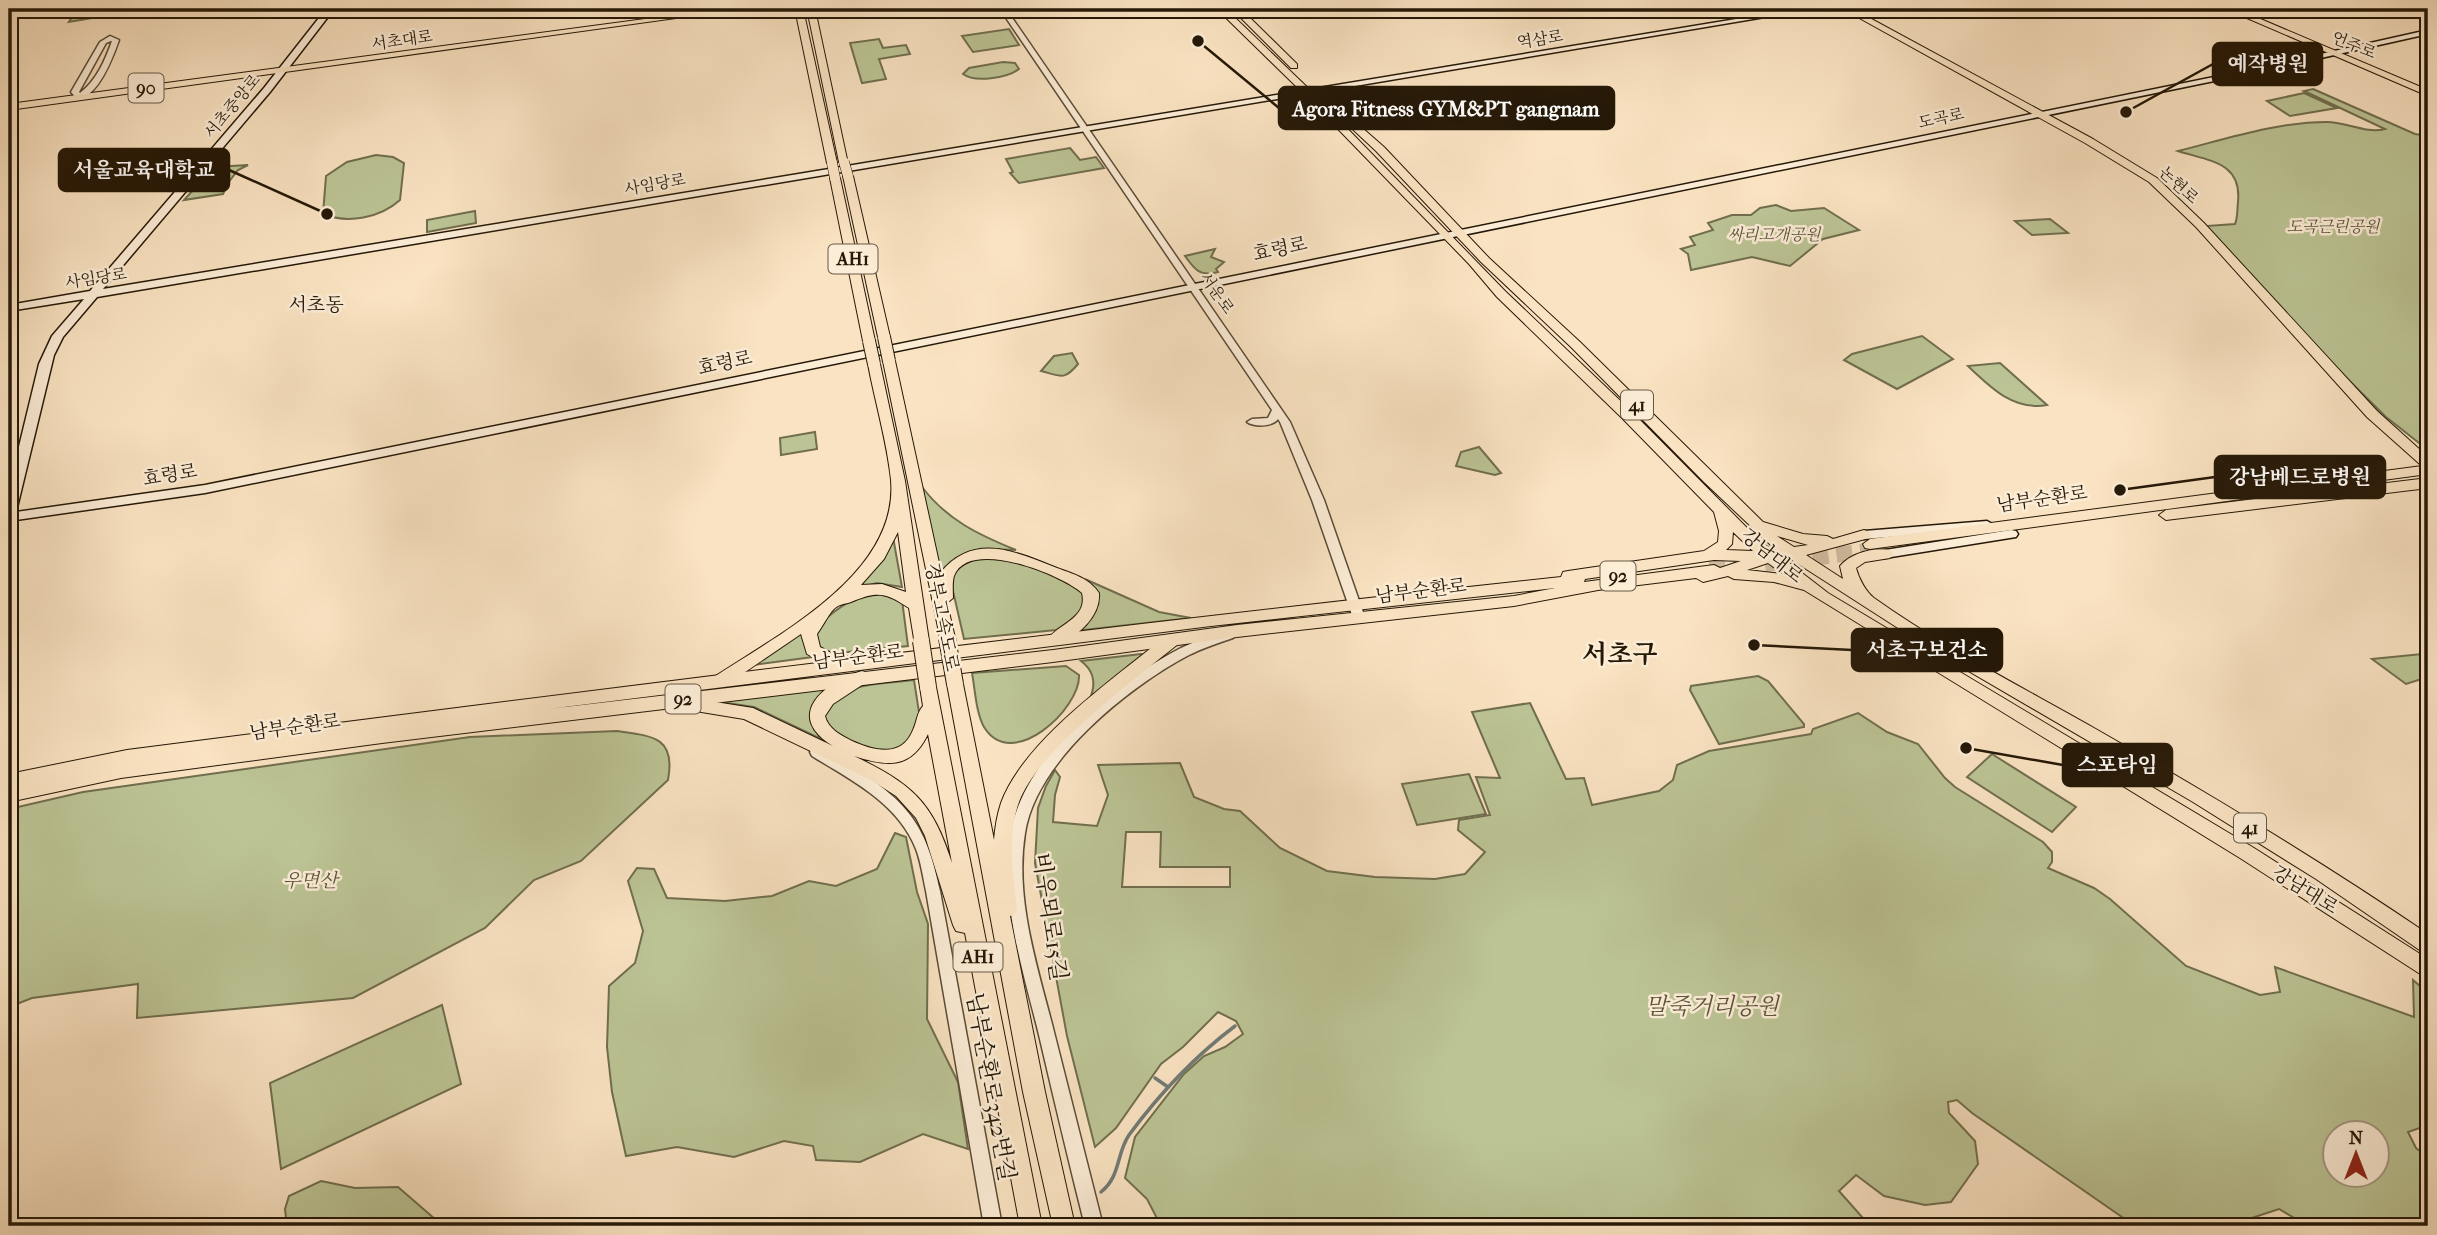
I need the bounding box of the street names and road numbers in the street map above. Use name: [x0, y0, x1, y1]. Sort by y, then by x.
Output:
street label: 서초대로: [370, 26, 434, 54]
street label: 역삼로: [1516, 26, 1565, 52]
street label: 언주로: [2329, 28, 2380, 63]
street label: 서초중앙로: [200, 70, 264, 142]
road number: 90: [128, 74, 164, 102]
street label: 도곡로: [1916, 104, 1966, 132]
street label: 논현로: [2155, 162, 2203, 208]
street label: 사임당로: [623, 169, 688, 199]
street label: 효령로: [1251, 233, 1309, 265]
road number: AH1: [828, 244, 878, 274]
street label: 사임당로: [64, 264, 129, 292]
street label: 서운로: [1196, 269, 1238, 318]
street label: 효령로: [696, 347, 754, 379]
road number: 41: [1621, 390, 1653, 419]
street label: 효령로: [141, 460, 199, 490]
street label: 남부순환로: [1995, 482, 2089, 516]
street label: 강남대로: [1737, 524, 1807, 588]
street label: 경부고속도로: [921, 561, 963, 673]
road number: 92: [1600, 562, 1636, 590]
street label: 남부순환로: [1374, 574, 1468, 608]
street label: 남부순환로: [811, 640, 905, 674]
road number: 92: [666, 684, 700, 714]
street label: 남부순환로: [248, 710, 342, 744]
road number: 41: [2234, 814, 2266, 842]
street label: 비우뫼로15길: [1028, 851, 1072, 983]
street label: 강남대로: [2268, 861, 2342, 919]
road number: AH1: [954, 942, 1002, 972]
street label: 남부순환로342번길: [961, 991, 1021, 1183]

